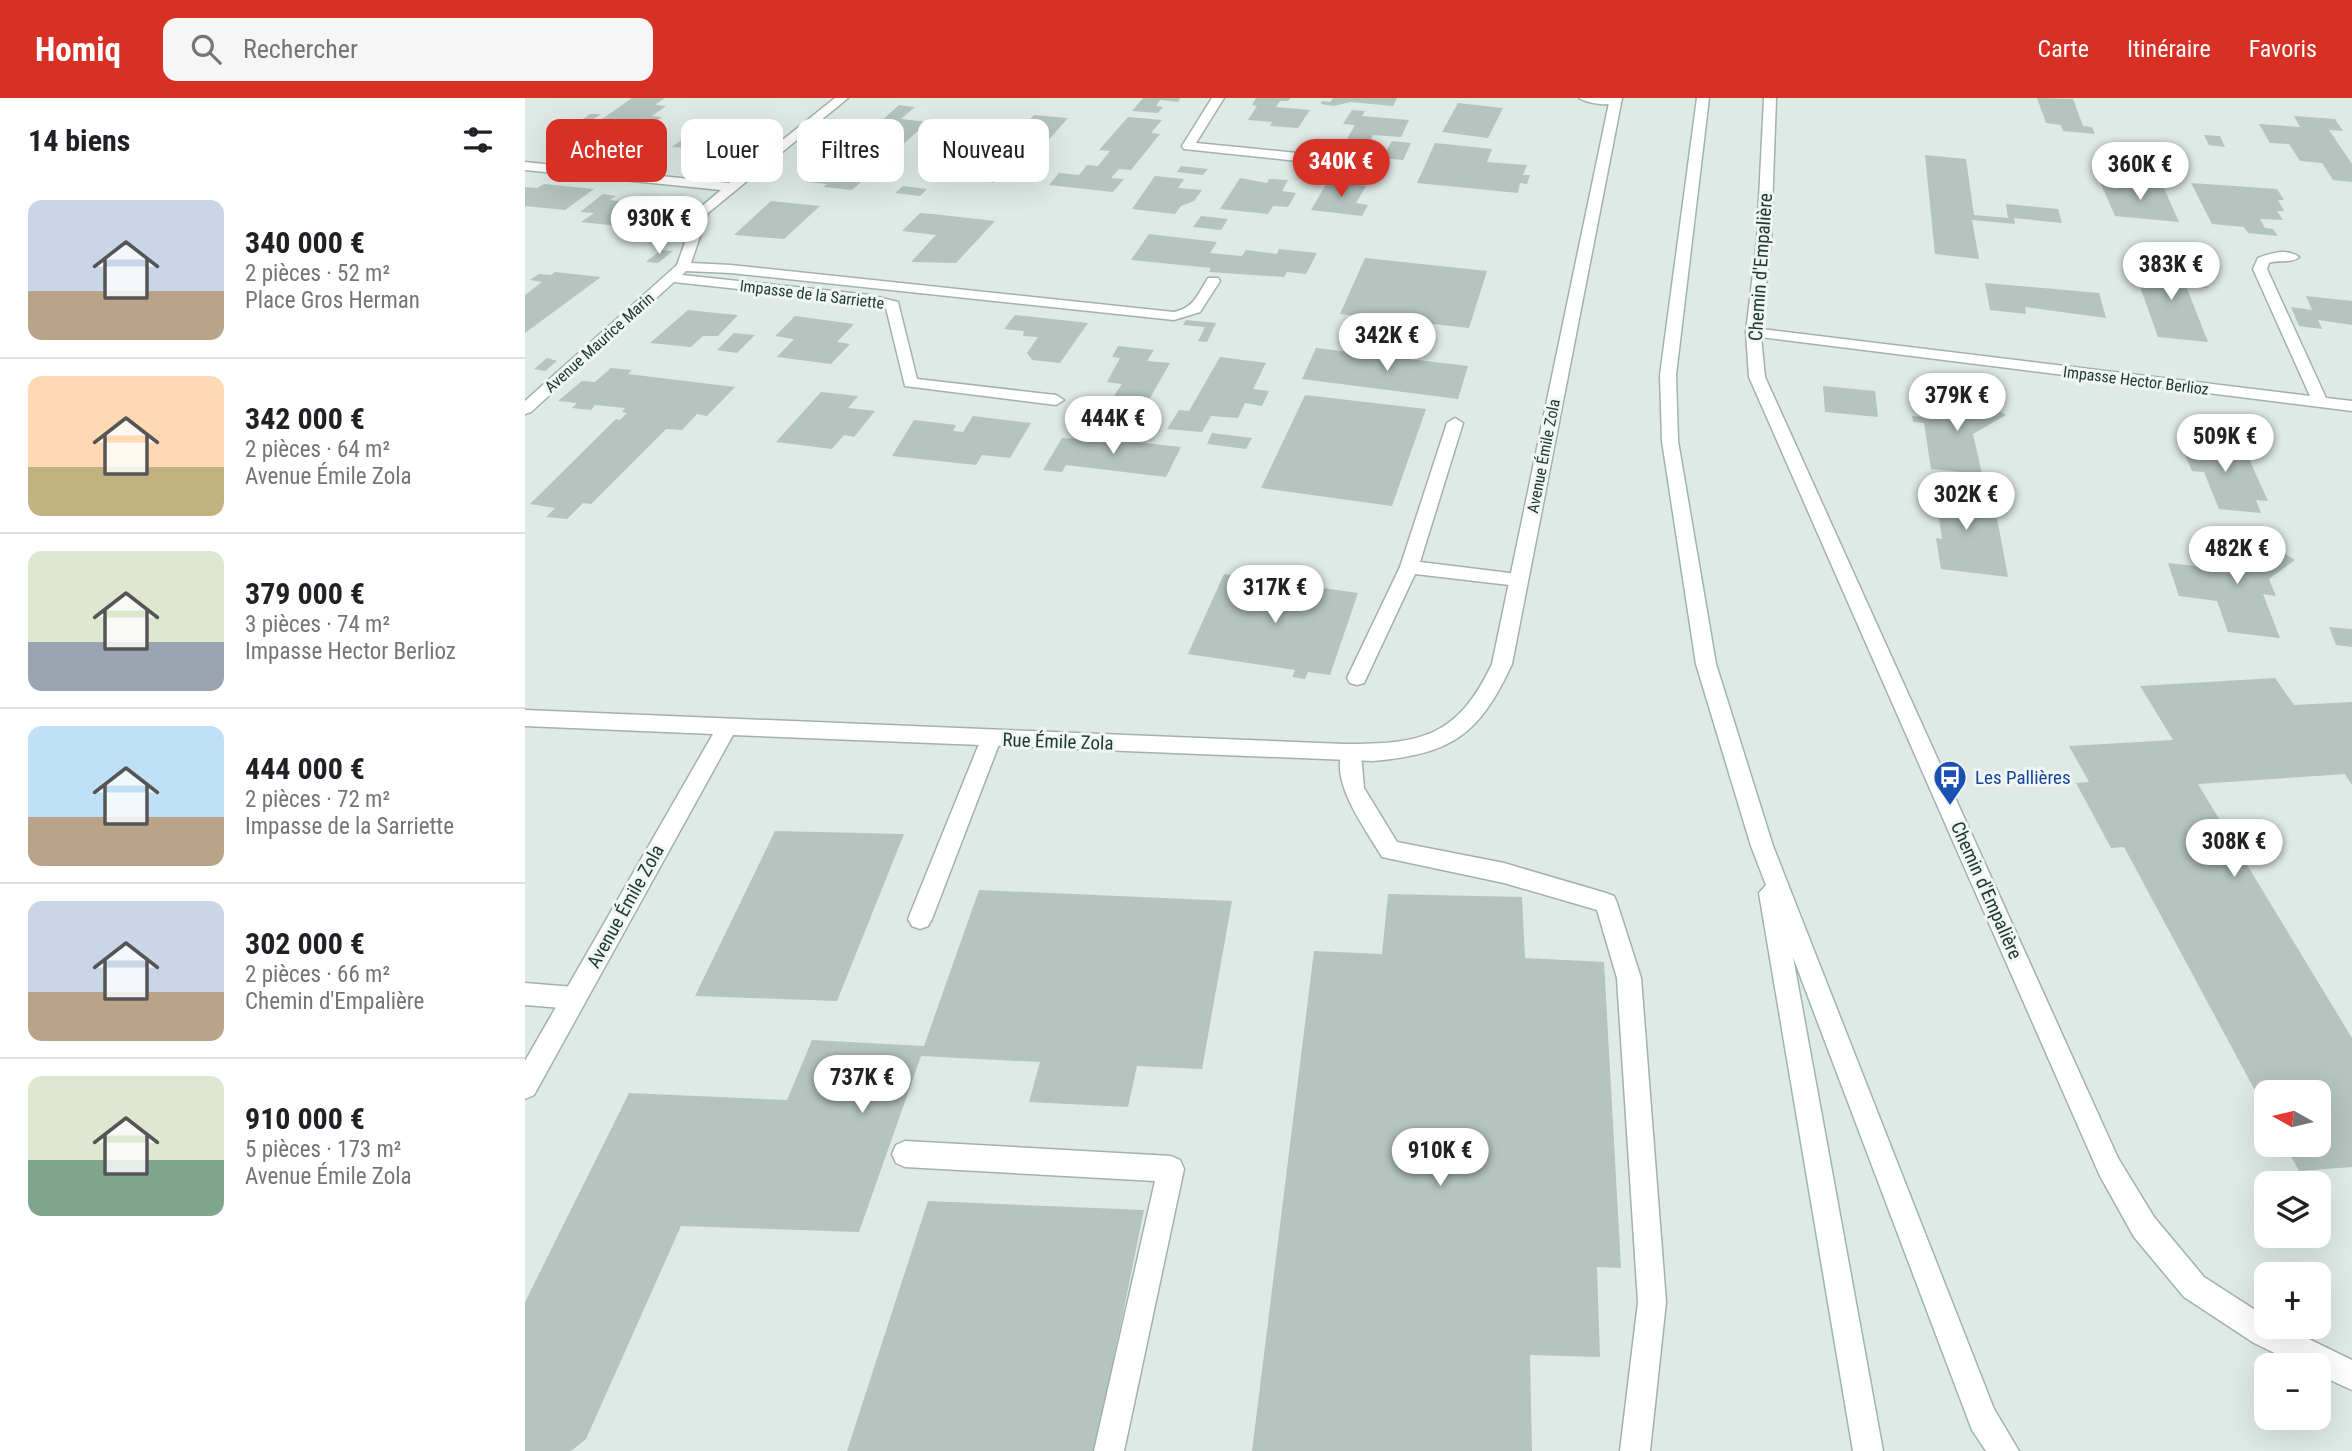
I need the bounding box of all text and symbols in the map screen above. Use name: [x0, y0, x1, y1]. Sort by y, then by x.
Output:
search box: [163, 18, 653, 81]
text: Homiq: [35, 30, 121, 69]
icon: search: [187, 30, 225, 68]
text: Rechercher: [243, 34, 358, 64]
text: Carte: [2038, 35, 2089, 63]
text: Itinéraire: [2127, 35, 2211, 63]
text: Favoris: [2249, 35, 2317, 63]
chip: Acheter: [546, 119, 667, 182]
chip: Louer: [681, 119, 783, 182]
chip: Filtres: [797, 119, 904, 182]
chip: Nouveau: [918, 119, 1049, 182]
icon: filters: [459, 121, 497, 159]
text: 14 biens: [28, 123, 130, 158]
pin: 340K €: [1284, 140, 1398, 199]
pin: 360K €: [2083, 142, 2197, 202]
text: 340K €: [1309, 148, 1373, 175]
text: 360K €: [2108, 151, 2172, 178]
street label: Chemin d'Empalière: [1744, 192, 1777, 342]
pin: 930K €: [602, 197, 716, 256]
text: 930K €: [627, 205, 691, 232]
text: 340 000 €: [245, 225, 365, 260]
icon: home: [84, 228, 168, 312]
pin: 383K €: [2114, 242, 2228, 302]
text: 383K €: [2139, 251, 2203, 278]
text: 2 pièces · 52 m²: [245, 260, 390, 287]
street label: Impasse de la Sarriette: [739, 276, 885, 313]
text: Place Gros Herman: [245, 287, 420, 314]
street label: Avenue Maurice Marin: [541, 288, 658, 396]
pin: 342K €: [1330, 314, 1444, 373]
text: 342K €: [1355, 322, 1419, 349]
street label: Impasse Hector Berlioz: [2062, 362, 2210, 399]
pin: 379K €: [1900, 374, 2014, 433]
text: 379K €: [1925, 382, 1989, 409]
pin: 444K €: [1056, 396, 1170, 456]
street label: Avenue Émile Zola: [1523, 397, 1564, 515]
text: 342 000 €: [245, 401, 365, 436]
icon: home: [84, 404, 168, 488]
text: 444K €: [1081, 405, 1145, 432]
pin: 509K €: [2168, 414, 2282, 474]
text: 509K €: [2193, 423, 2257, 450]
text: 2 pièces · 64 m²: [245, 436, 390, 463]
text: Avenue Émile Zola: [245, 463, 412, 490]
pin: 302K €: [1909, 472, 2023, 532]
text: 302K €: [1934, 481, 1998, 508]
pin: 482K €: [2180, 526, 2294, 586]
text: 482K €: [2205, 535, 2269, 562]
pin: 317K €: [1218, 566, 1332, 625]
text: 317K €: [1243, 574, 1307, 601]
text: 379 000 €: [245, 576, 365, 611]
icon: home: [84, 579, 168, 663]
text: 3 pièces · 74 m²: [245, 611, 390, 638]
text: Impasse Hector Berlioz: [245, 638, 456, 665]
street label: Rue Émile Zola: [1002, 728, 1114, 755]
text: 444 000 €: [245, 751, 365, 786]
icon: home: [84, 754, 168, 838]
bus stop icon: Les Pallières: [1931, 758, 1969, 807]
place label: Les Pallières: [1975, 766, 2071, 789]
text: 2 pièces · 72 m²: [245, 786, 390, 813]
text: Impasse de la Sarriette: [245, 813, 454, 840]
street label: Chemin d'Empalière: [1946, 818, 2027, 963]
pin: 308K €: [2177, 820, 2291, 879]
text: 308K €: [2202, 828, 2266, 855]
street label: Avenue Émile Zola: [582, 841, 669, 972]
text: 302 000 €: [245, 926, 365, 961]
icon: home: [84, 929, 168, 1013]
text: 2 pièces · 66 m²: [245, 961, 390, 988]
text: Chemin d'Empalière: [245, 988, 424, 1015]
pin: 737K €: [805, 1056, 919, 1115]
text: 737K €: [830, 1064, 894, 1091]
north arrow: [2254, 1080, 2331, 1157]
map controls: [2254, 1080, 2331, 1430]
text: 910 000 €: [245, 1101, 365, 1136]
icon: home: [84, 1104, 168, 1188]
pin: 910K €: [1383, 1128, 1497, 1188]
text: 5 pièces · 173 m²: [245, 1136, 401, 1163]
text: 910K €: [1408, 1137, 1472, 1164]
text: Avenue Émile Zola: [245, 1163, 412, 1190]
button: layers: [2254, 1171, 2331, 1248]
button: +: [2254, 1262, 2331, 1339]
button: −: [2254, 1353, 2331, 1430]

